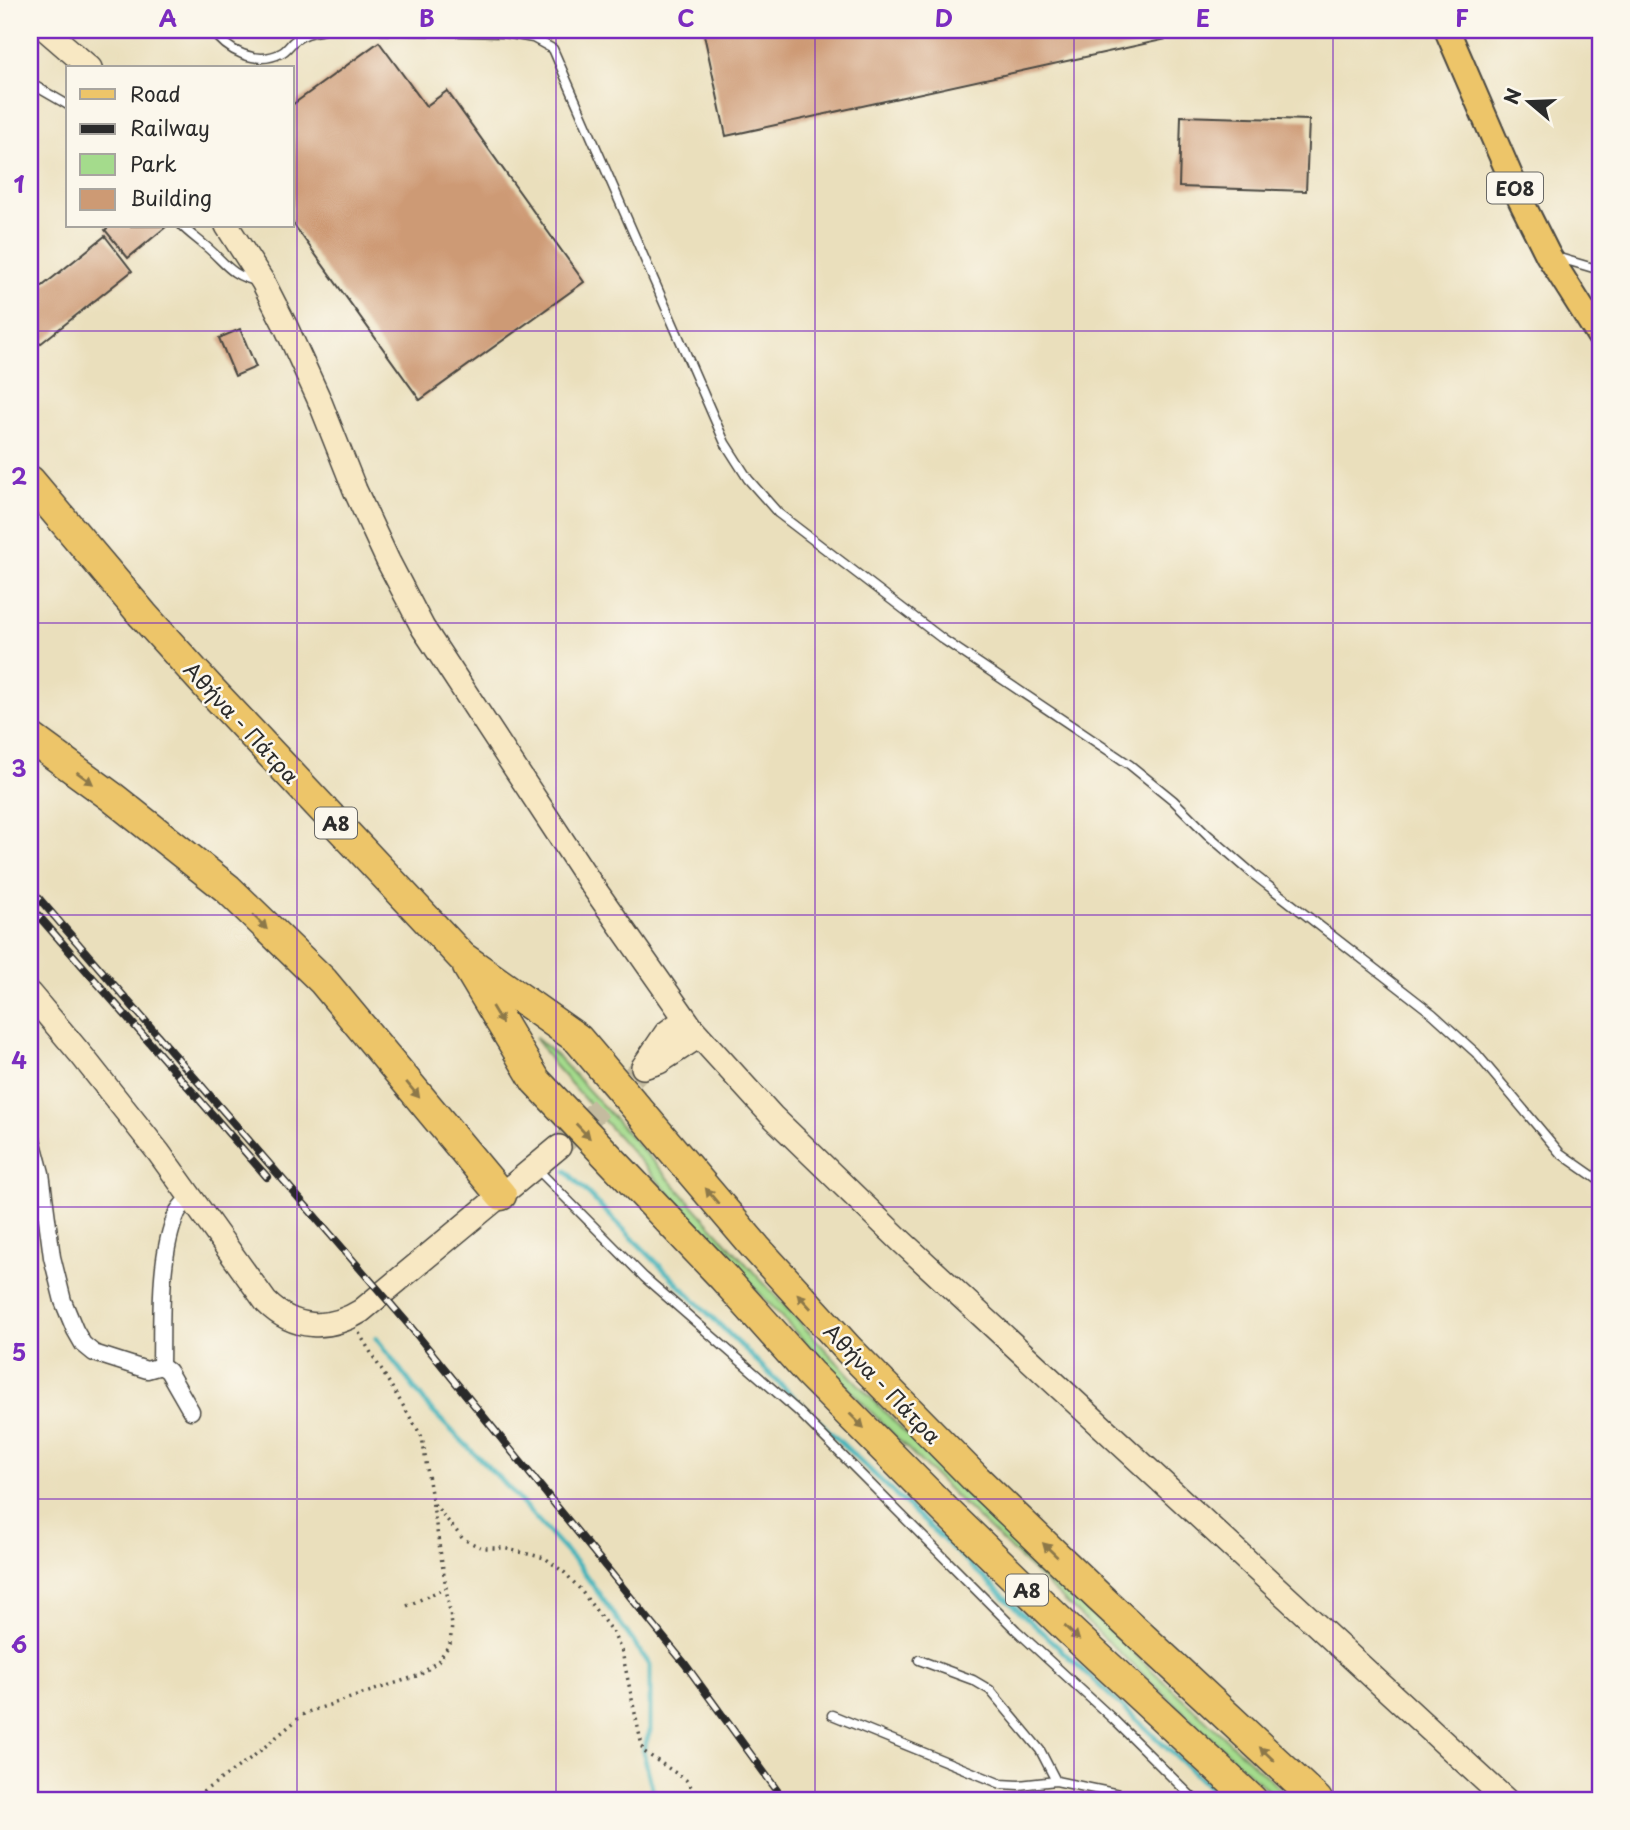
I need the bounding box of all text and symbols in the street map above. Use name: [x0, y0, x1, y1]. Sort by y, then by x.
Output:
text: A: [159, 0, 177, 35]
text: B: [419, 0, 435, 35]
text: C: [677, 0, 695, 35]
text: D: [935, 0, 953, 35]
text: E: [1196, 0, 1210, 35]
text: F: [1455, 0, 1469, 35]
legend: [66, 66, 294, 228]
north arrow: [1494, 66, 1564, 136]
text: Road: [130, 77, 181, 109]
text: N: [1496, 84, 1528, 108]
text: Railway: [130, 111, 210, 143]
text: Park: [130, 147, 177, 179]
text: 1: [14, 166, 25, 201]
road number: ΕΟ8: [1487, 172, 1543, 204]
text: Building: [130, 181, 212, 213]
text: 2: [11, 458, 27, 493]
street label: Αθήνα - Πάτρα: [177, 654, 307, 790]
text: 3: [11, 750, 27, 785]
one-way arrow: [76, 770, 94, 784]
road number: Α8: [315, 808, 357, 838]
one-way arrow: [252, 913, 268, 930]
one-way arrow: [491, 1006, 503, 1025]
text: 4: [11, 1042, 27, 1077]
one-way arrow: [405, 1081, 420, 1098]
one-way arrow: [575, 1122, 591, 1139]
one-way arrow: [705, 1187, 720, 1204]
one-way arrow: [796, 1292, 812, 1310]
street label: Αθήνα - Πάτρα: [817, 1316, 949, 1451]
text: 5: [12, 1334, 26, 1369]
one-way arrow: [849, 1413, 866, 1430]
one-way arrow: [1041, 1541, 1058, 1558]
road number: Α8: [1006, 1574, 1048, 1606]
one-way arrow: [1063, 1624, 1080, 1640]
text: 6: [11, 1626, 27, 1661]
one-way arrow: [1259, 1746, 1276, 1762]

